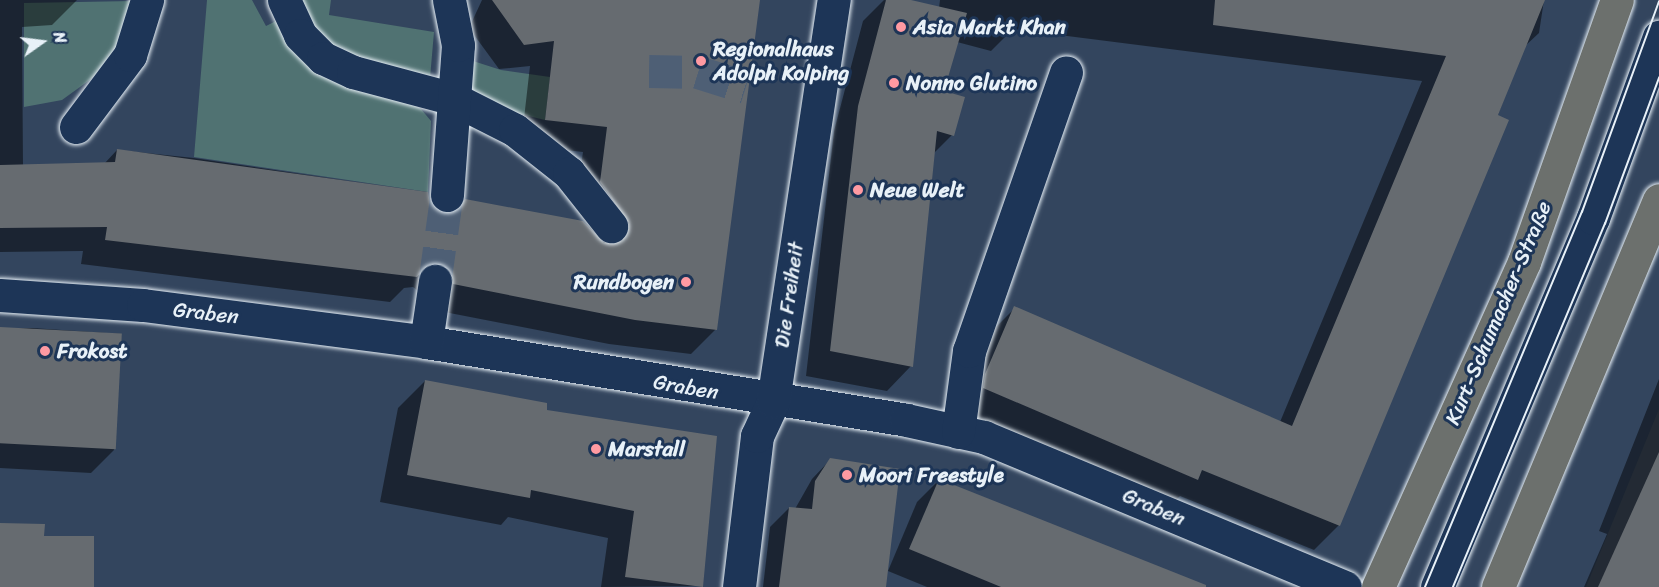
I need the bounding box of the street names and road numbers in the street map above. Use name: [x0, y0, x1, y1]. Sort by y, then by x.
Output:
street label: Kurt-Schumacher-Straße: [1439, 198, 1557, 428]
street label: Die Freiheit: [769, 240, 809, 350]
street label: Graben: [172, 296, 240, 330]
street label: Graben: [651, 369, 721, 405]
street label: Graben: [1119, 483, 1189, 531]

